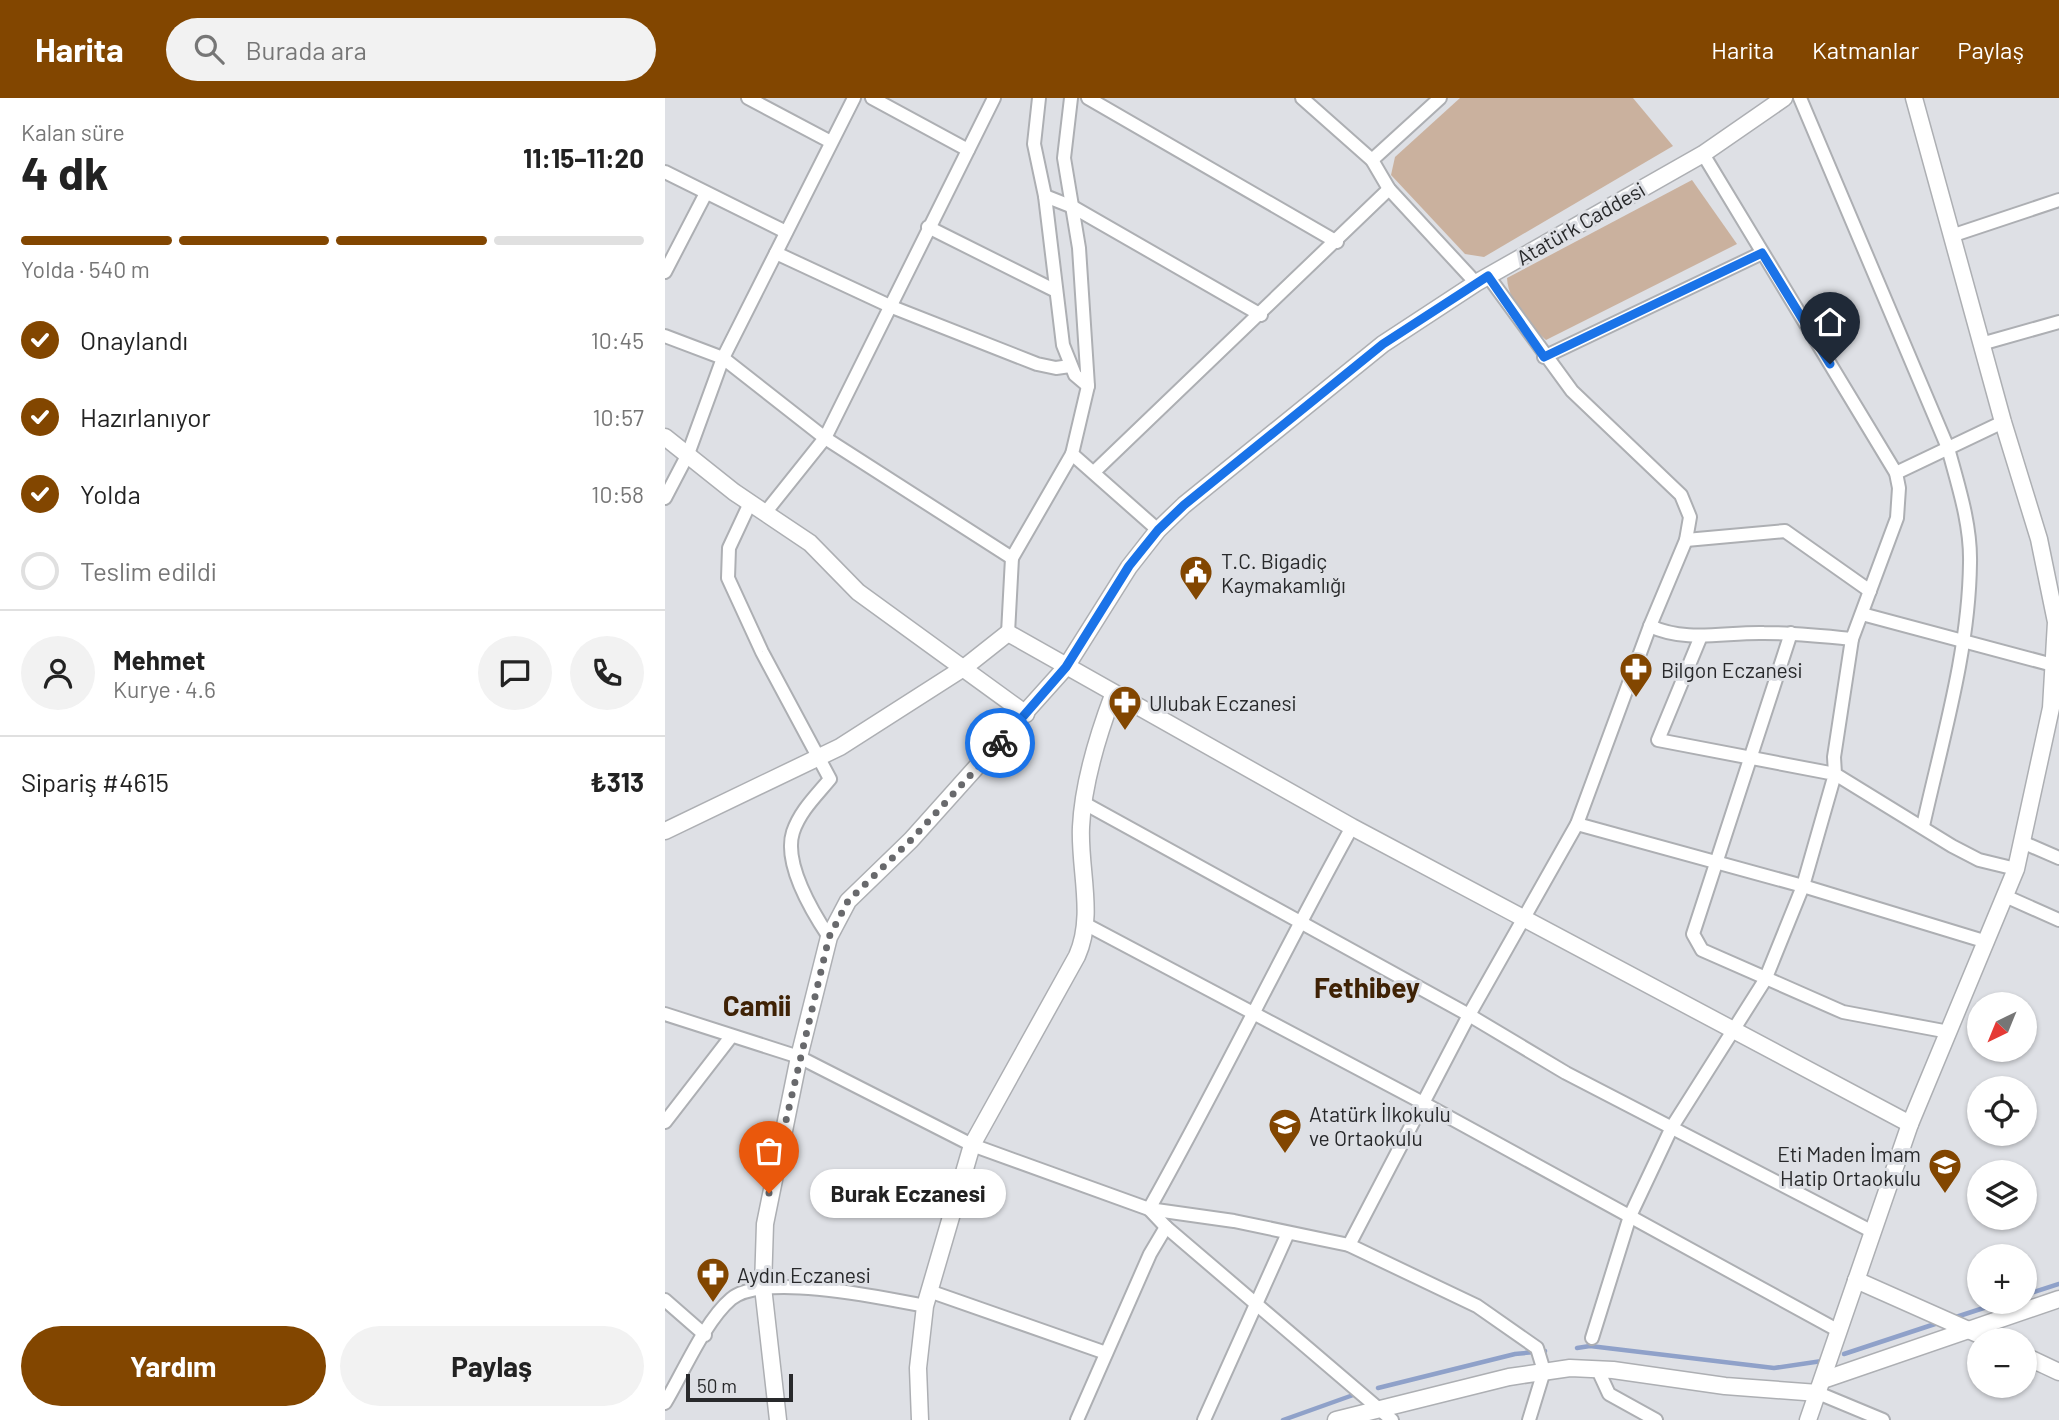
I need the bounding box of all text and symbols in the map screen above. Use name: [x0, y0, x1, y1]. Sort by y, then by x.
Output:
search box: [166, 18, 656, 81]
text: Harita: [35, 29, 124, 69]
icon: search: [190, 30, 228, 68]
text: Burada ara: [246, 34, 367, 65]
text: Harita: [1711, 35, 1774, 64]
text: Katmanlar: [1812, 35, 1919, 64]
text: Paylaş: [1957, 35, 2024, 64]
text: Kalan süre: [21, 118, 125, 146]
text: 11:15–11:20: [523, 142, 644, 173]
text: 4 dk: [21, 144, 109, 199]
street label: Atatürk Caddesi: [1511, 176, 1649, 270]
text: Yolda · 540 m: [21, 255, 150, 283]
pin: [1800, 292, 1860, 364]
icon: home: [1811, 303, 1849, 341]
icon: check: [21, 321, 59, 359]
text: Onaylandı: [80, 324, 188, 355]
text: 10:45: [591, 326, 644, 354]
icon: check: [21, 398, 59, 436]
text: Hazırlanıyor: [80, 401, 211, 432]
text: 10:57: [592, 403, 644, 431]
icon: check: [21, 475, 59, 513]
text: Yolda: [80, 478, 141, 509]
text: 10:58: [591, 480, 644, 508]
place label: T.C. Bigadiç Kaymakamlığı: [1221, 548, 1346, 597]
public building icon: T.C. Bigadiç Kaymakamlığı: [1177, 553, 1215, 602]
text: Teslim edildi: [80, 555, 217, 586]
button: person: [21, 636, 95, 710]
button: chat: [478, 636, 552, 710]
button: phone: [570, 636, 644, 710]
text: Mehmet: [113, 644, 205, 675]
pharmacy icon: Bilgon Eczanesi: [1617, 650, 1655, 699]
place label: Bilgon Eczanesi: [1661, 657, 1802, 682]
text: Kurye · 4.6: [113, 675, 216, 703]
pharmacy icon: Ulubak Eczanesi: [1106, 683, 1144, 732]
place label: Ulubak Eczanesi: [1149, 690, 1296, 715]
courier: [965, 708, 1035, 778]
icon: bike: [981, 724, 1019, 762]
text: Sipariş #4615: [21, 766, 169, 797]
text: ₺313: [590, 766, 644, 797]
district label: Fethibey: [1314, 970, 1420, 1004]
district label: Camii: [723, 988, 791, 1022]
north arrow: [1967, 992, 2037, 1062]
map controls: [1967, 992, 2037, 1398]
button: locate: [1967, 1076, 2037, 1146]
place label: Atatürk İlkokulu ve Ortaokulu: [1309, 1101, 1451, 1150]
school or university icon: Atatürk İlkokulu ve Ortaokulu: [1266, 1106, 1304, 1155]
pin: [739, 1121, 799, 1193]
icon: bag: [750, 1132, 788, 1170]
place label: Eti Maden İmam Hatip Ortaokulu: [1777, 1141, 1921, 1190]
school or university icon: Eti Maden İmam Hatip Ortaokulu: [1926, 1146, 1964, 1195]
button: layers: [1967, 1160, 2037, 1230]
callout: Burak Eczanesi: [811, 1168, 1007, 1218]
text: Burak Eczanesi: [831, 1179, 985, 1207]
button: +: [1967, 1244, 2037, 1314]
pharmacy icon: Aydın Eczanesi: [694, 1255, 732, 1304]
place label: Aydın Eczanesi: [737, 1262, 870, 1287]
button: Yardım: [21, 1326, 326, 1406]
button: Paylaş: [340, 1326, 644, 1406]
button: −: [1967, 1328, 2037, 1398]
scale bar: [686, 1371, 793, 1403]
text: 50 m: [697, 1374, 737, 1397]

